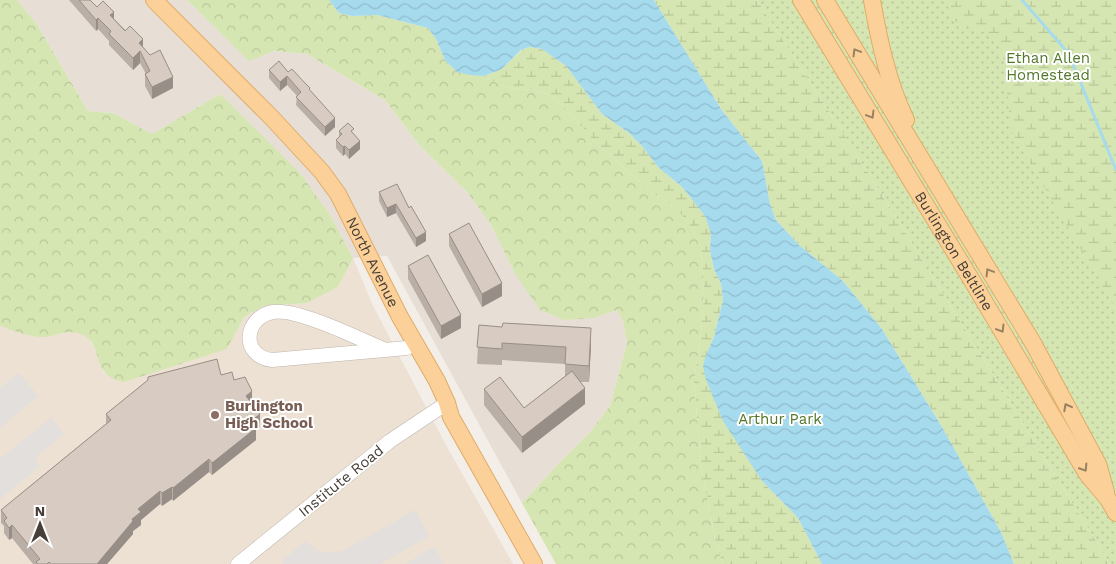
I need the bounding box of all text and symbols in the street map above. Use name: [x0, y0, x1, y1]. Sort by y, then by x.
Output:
one-way arrow: [852, 48, 862, 57]
park label: Ethan Allen Homestead: [1006, 49, 1090, 84]
one-way arrow: [864, 110, 874, 119]
street label: Burlington Beltline: [911, 188, 997, 314]
street label: North Avenue: [342, 214, 403, 310]
one-way arrow: [986, 268, 996, 277]
one-way arrow: [994, 323, 1004, 332]
place label: Burlington High School: [225, 397, 313, 432]
one-way arrow: [1063, 403, 1073, 412]
marker: Burlington High School: [209, 409, 221, 421]
park label: Arthur Park: [738, 410, 822, 428]
street label: Institute Road: [295, 441, 387, 521]
one-way arrow: [1077, 463, 1087, 472]
north arrow: [15, 499, 65, 549]
text: N: [35, 503, 45, 519]

